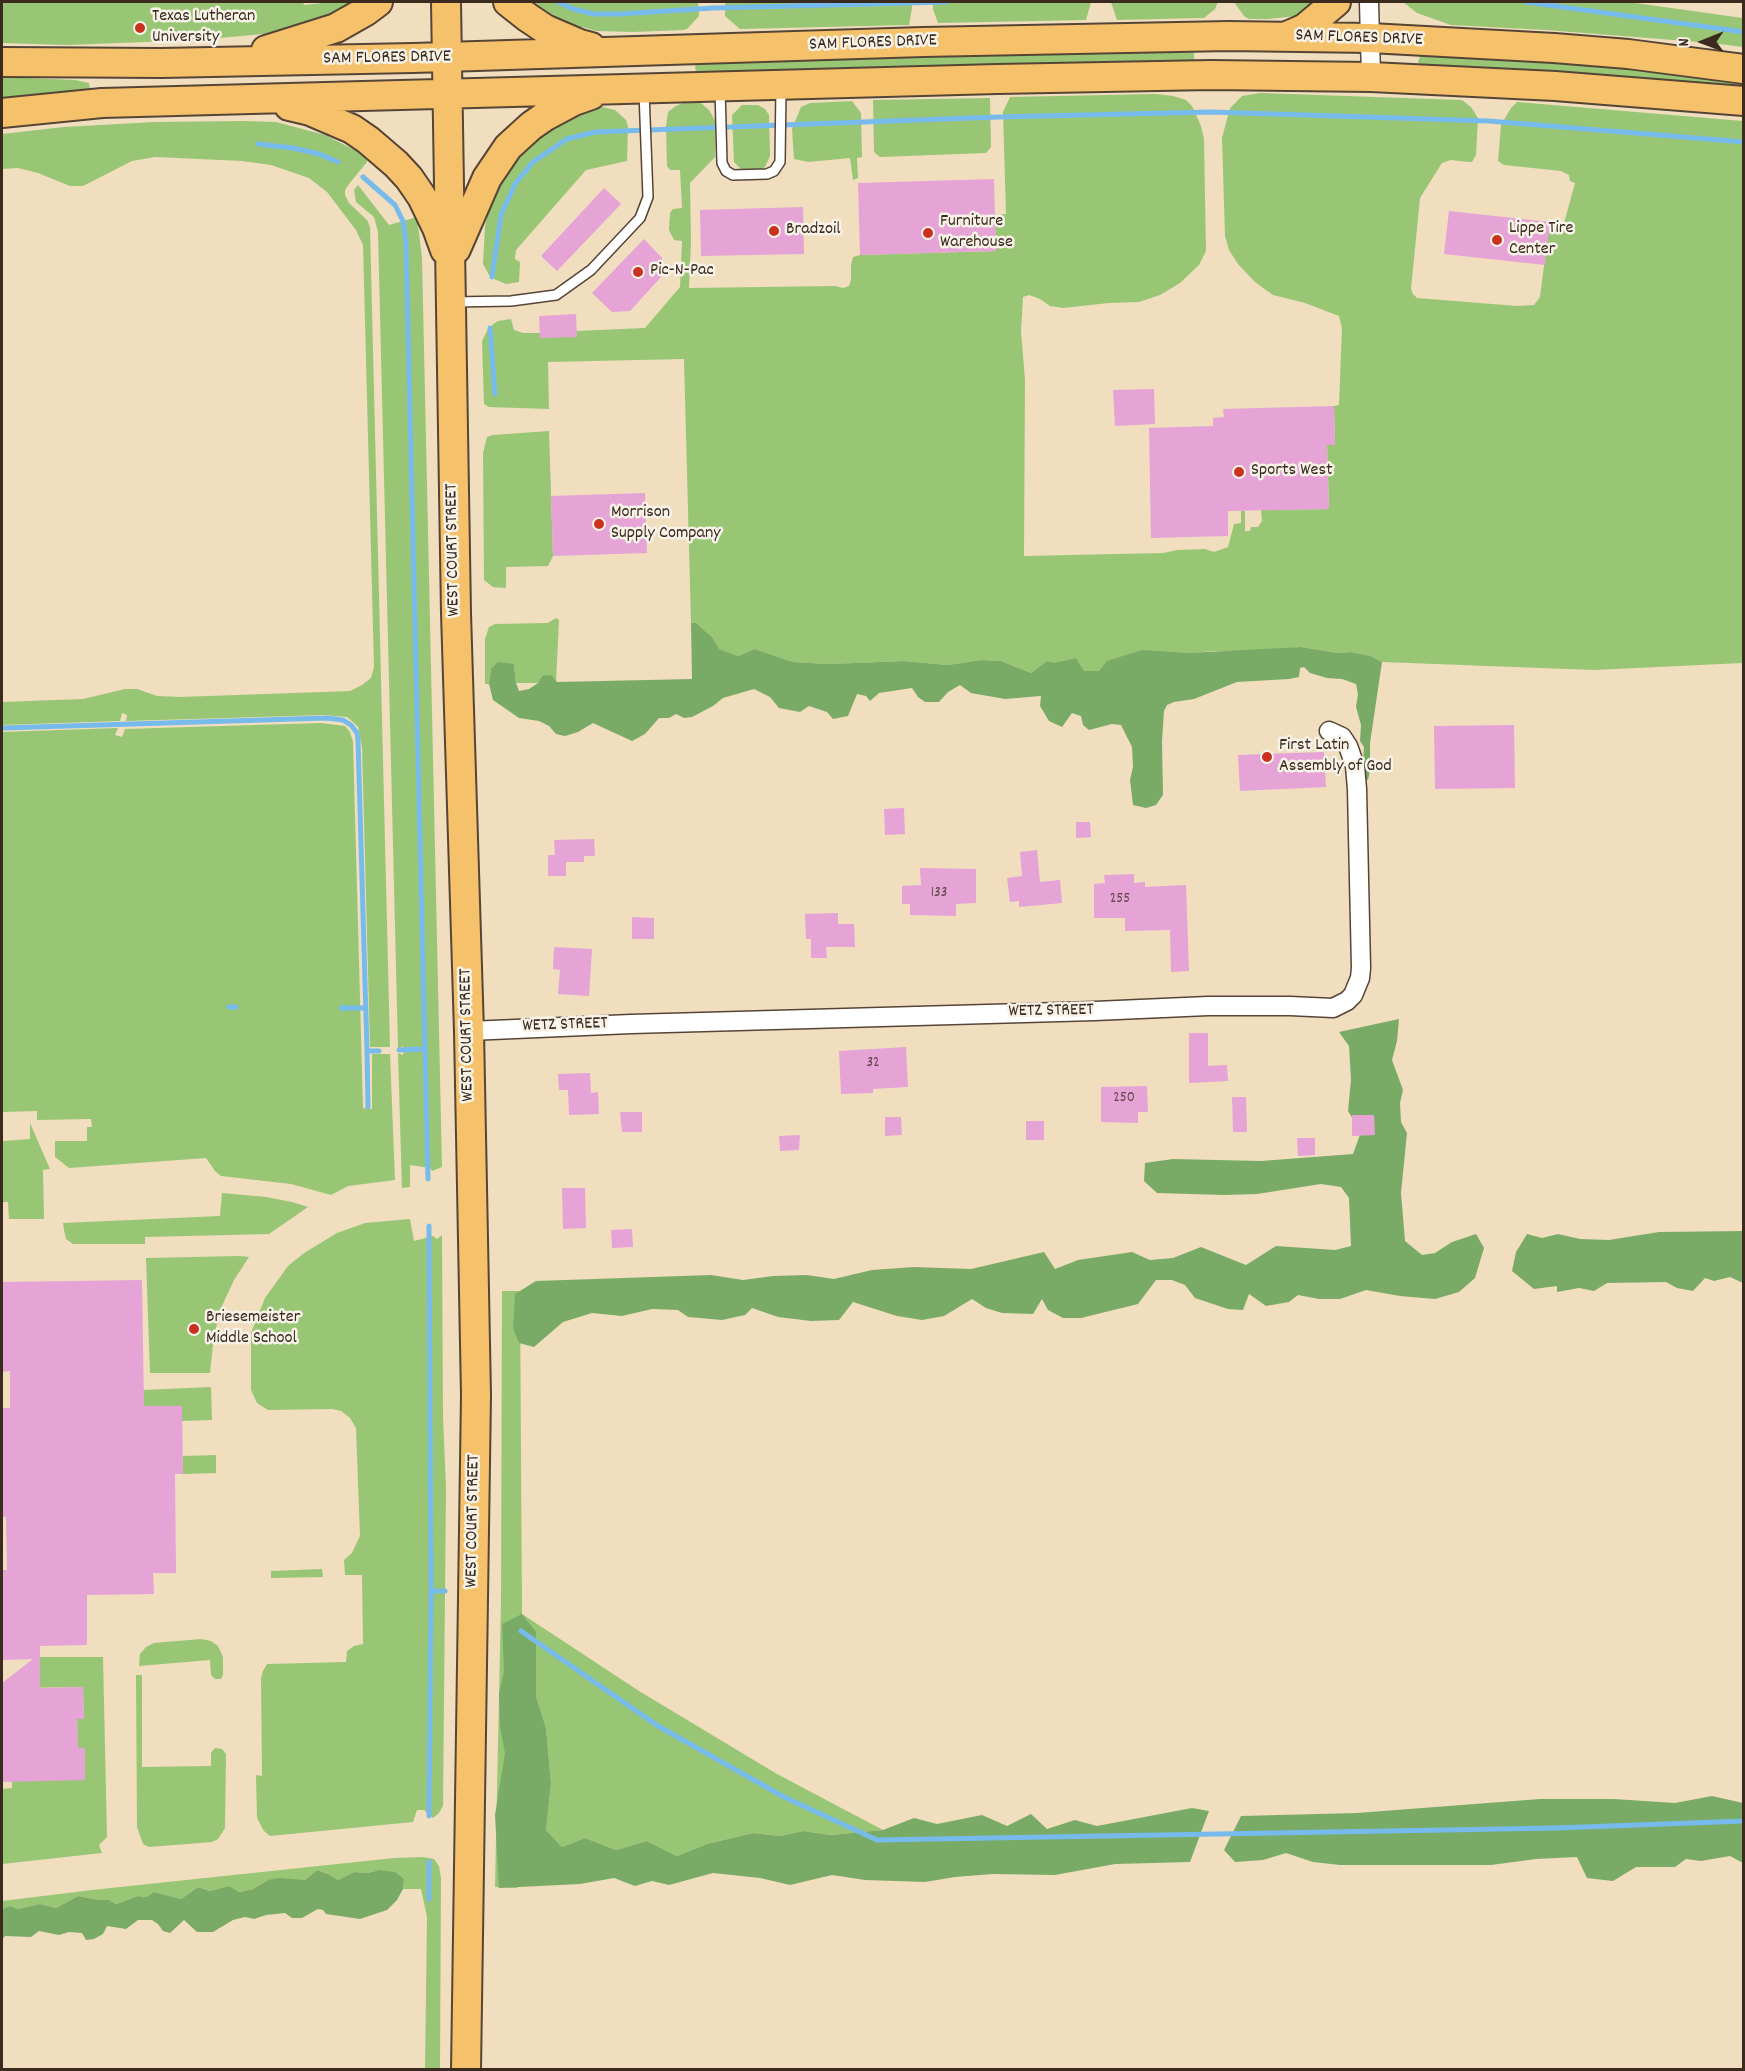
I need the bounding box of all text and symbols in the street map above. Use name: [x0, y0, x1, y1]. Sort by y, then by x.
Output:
place label: Texas Lutheran University: [152, 7, 255, 50]
north arrow: [1673, 12, 1733, 72]
marker: Texas Lutheran University: [133, 21, 147, 35]
street label: SAM FLORES DRIVE: [1295, 26, 1423, 52]
street label: SAM FLORES DRIVE: [809, 31, 937, 57]
text: N: [1673, 38, 1696, 46]
street label: SAM FLORES DRIVE: [323, 47, 451, 71]
place label: Furniture Warehouse: [940, 212, 1013, 254]
place label: Lippe Tire Center: [1509, 219, 1573, 262]
place label: Bradzoil: [786, 220, 841, 242]
marker: Bradzoil: [767, 224, 781, 238]
marker: Furniture Warehouse: [921, 226, 935, 240]
marker: Lippe Tire Center: [1490, 233, 1504, 247]
place label: Pic-N-Pac: [650, 261, 714, 283]
marker: Pic-N-Pac: [631, 265, 645, 279]
place label: Sports West: [1251, 461, 1333, 483]
marker: Sports West: [1232, 465, 1246, 479]
street label: WEST COURT STREET: [442, 483, 466, 617]
place label: Morrison Supply Company: [611, 503, 721, 546]
marker: Morrison Supply Company: [592, 517, 606, 531]
place label: First Latin Assembly of God: [1279, 736, 1392, 778]
marker: First Latin Assembly of God: [1260, 750, 1274, 764]
house number: 133: [931, 885, 947, 903]
house number: 255: [1110, 891, 1130, 909]
street label: WEST COURT STREET: [456, 968, 480, 1102]
street label: WETZ STREET: [1008, 1000, 1094, 1024]
street label: WETZ STREET: [522, 1014, 608, 1038]
house number: 32: [866, 1055, 880, 1073]
house number: 250: [1113, 1090, 1135, 1108]
place label: Briesemeister Middle School: [206, 1308, 300, 1350]
marker: Briesemeister Middle School: [187, 1322, 201, 1336]
street label: WEST COURT STREET: [462, 1454, 486, 1588]

